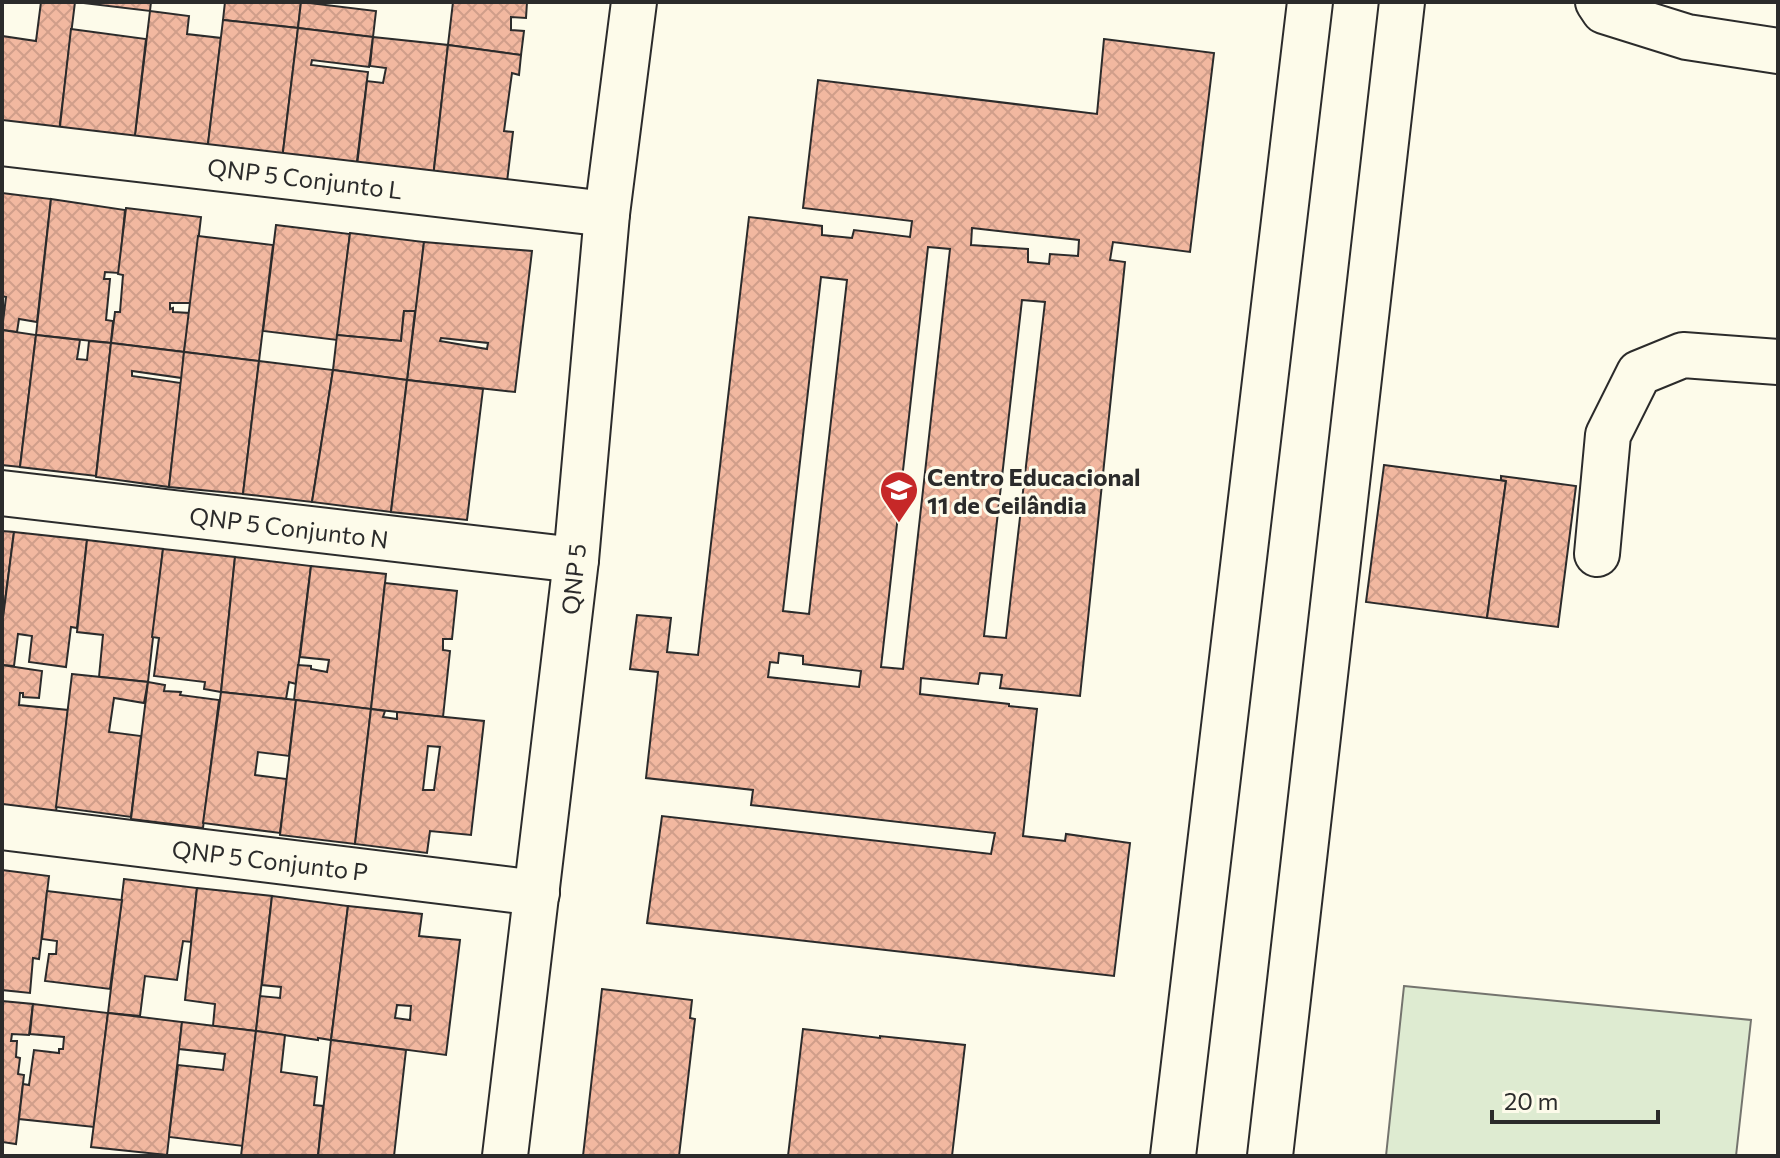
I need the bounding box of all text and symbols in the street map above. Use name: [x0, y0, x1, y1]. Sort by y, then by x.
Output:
street label: QNP 5 Conjunto L: [206, 152, 404, 204]
place label: Centro Educacional 11 de Ceilândia: [927, 462, 1141, 519]
school or university icon: Centro Educacional 11 de Ceilândia: [878, 469, 920, 524]
street label: QNP 5 Conjunto N: [188, 500, 390, 554]
street label: QNP 5: [555, 542, 591, 616]
street label: QNP 5 Conjunto P: [170, 834, 370, 886]
scale bar: [1492, 1074, 1658, 1124]
text: 20 m: [1504, 1086, 1558, 1115]

